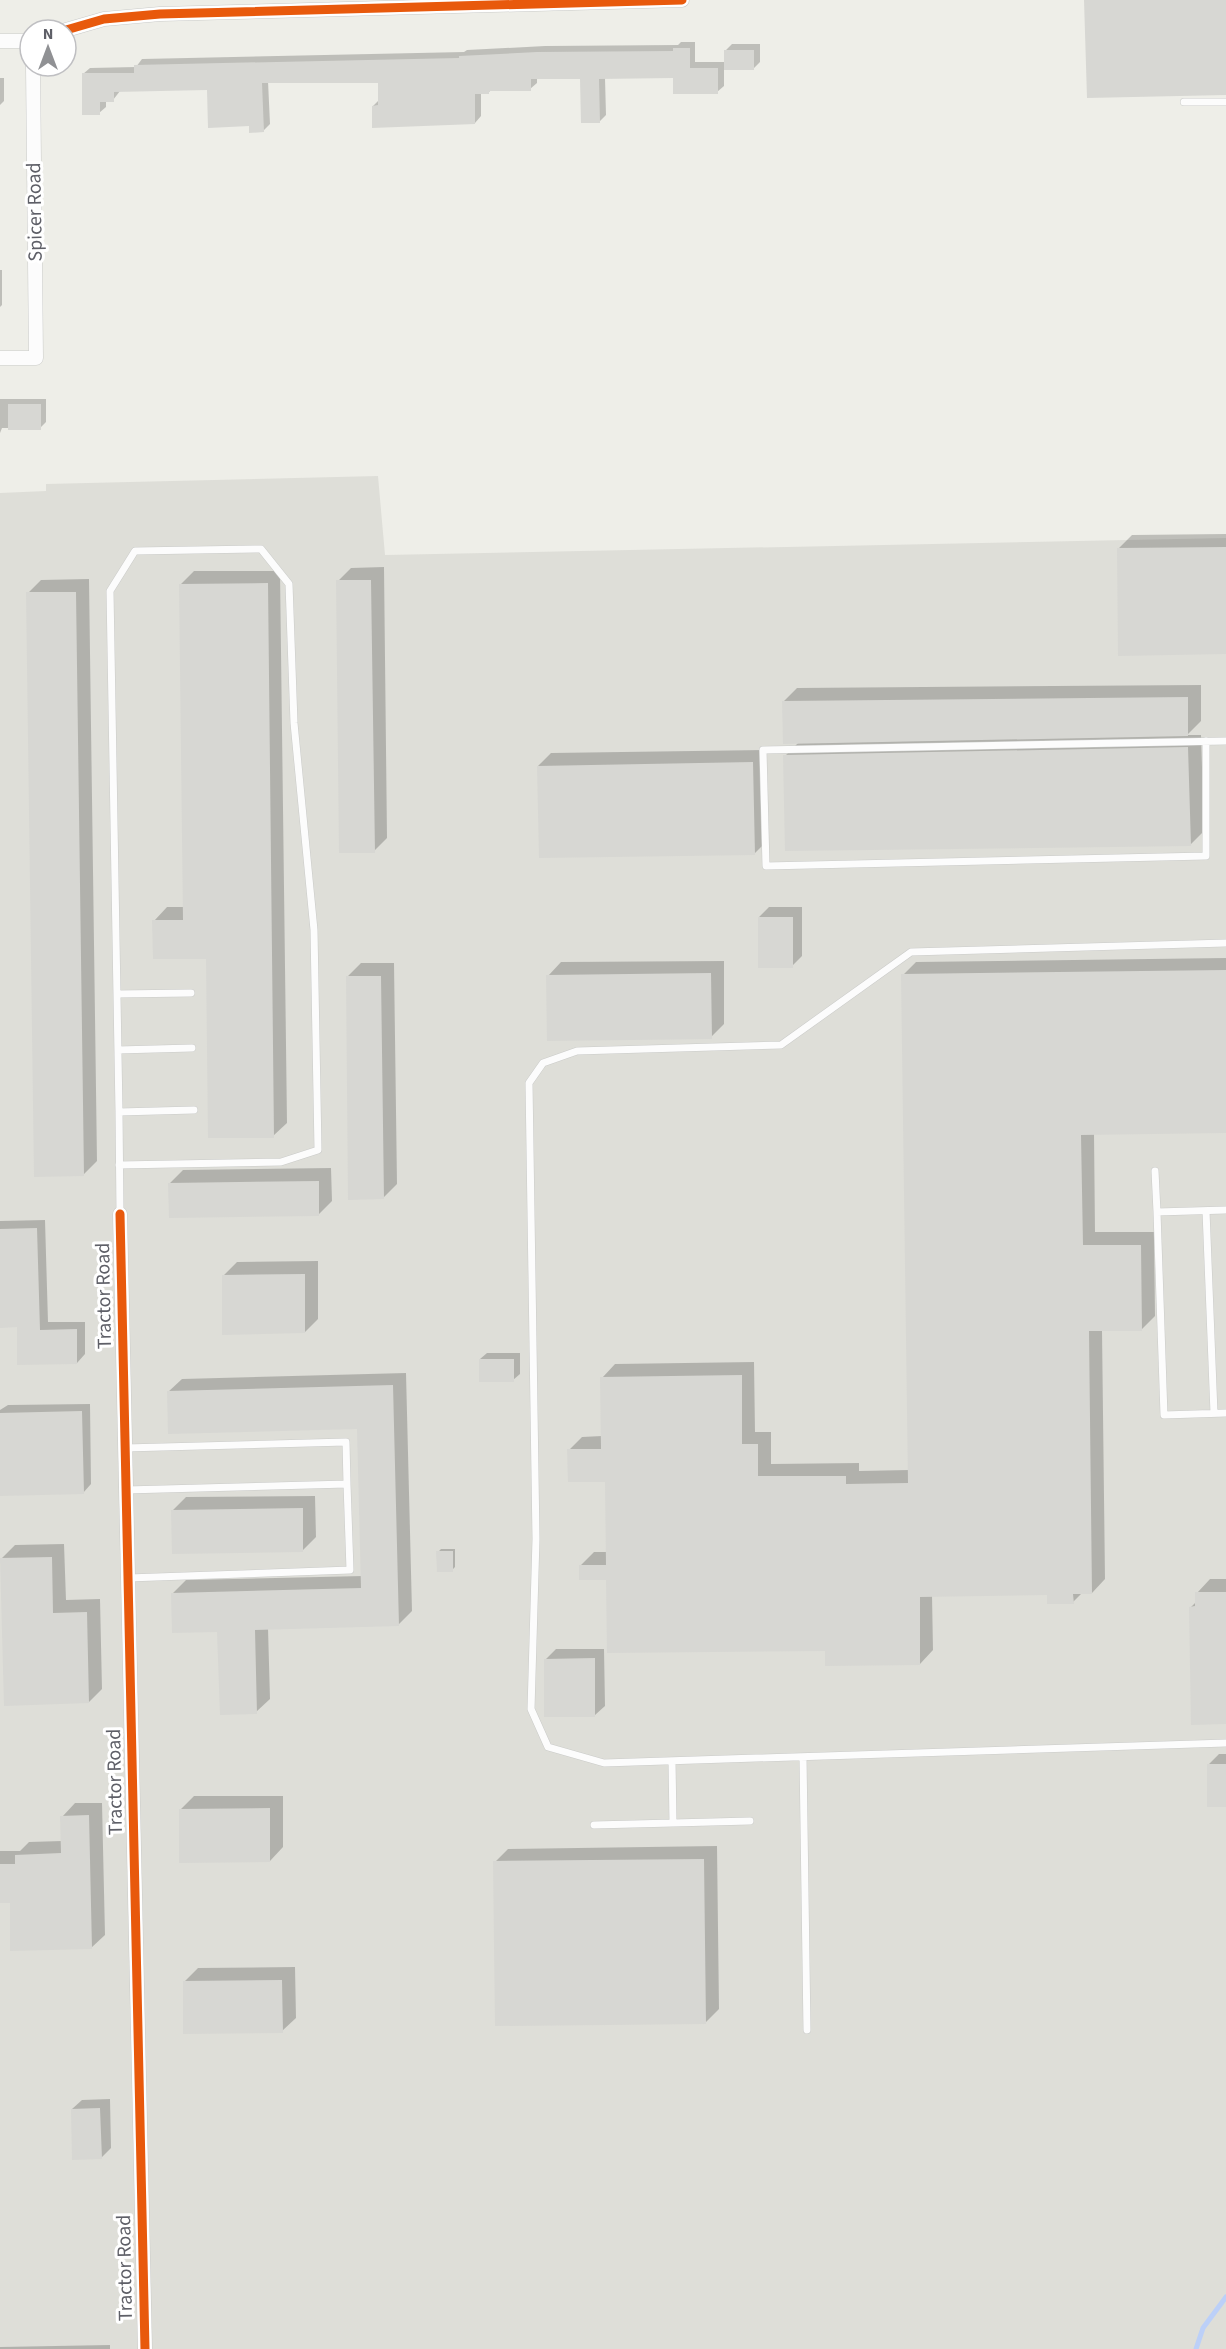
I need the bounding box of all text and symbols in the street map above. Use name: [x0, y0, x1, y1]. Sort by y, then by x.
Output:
north arrow: [18, 18, 78, 78]
text: N: [43, 23, 53, 45]
street label: Spicer Road: [20, 162, 50, 262]
street label: Tractor Road: [89, 1243, 119, 1349]
street label: Tractor Road: [100, 1729, 130, 1835]
street label: Tractor Road: [110, 2215, 140, 2321]

